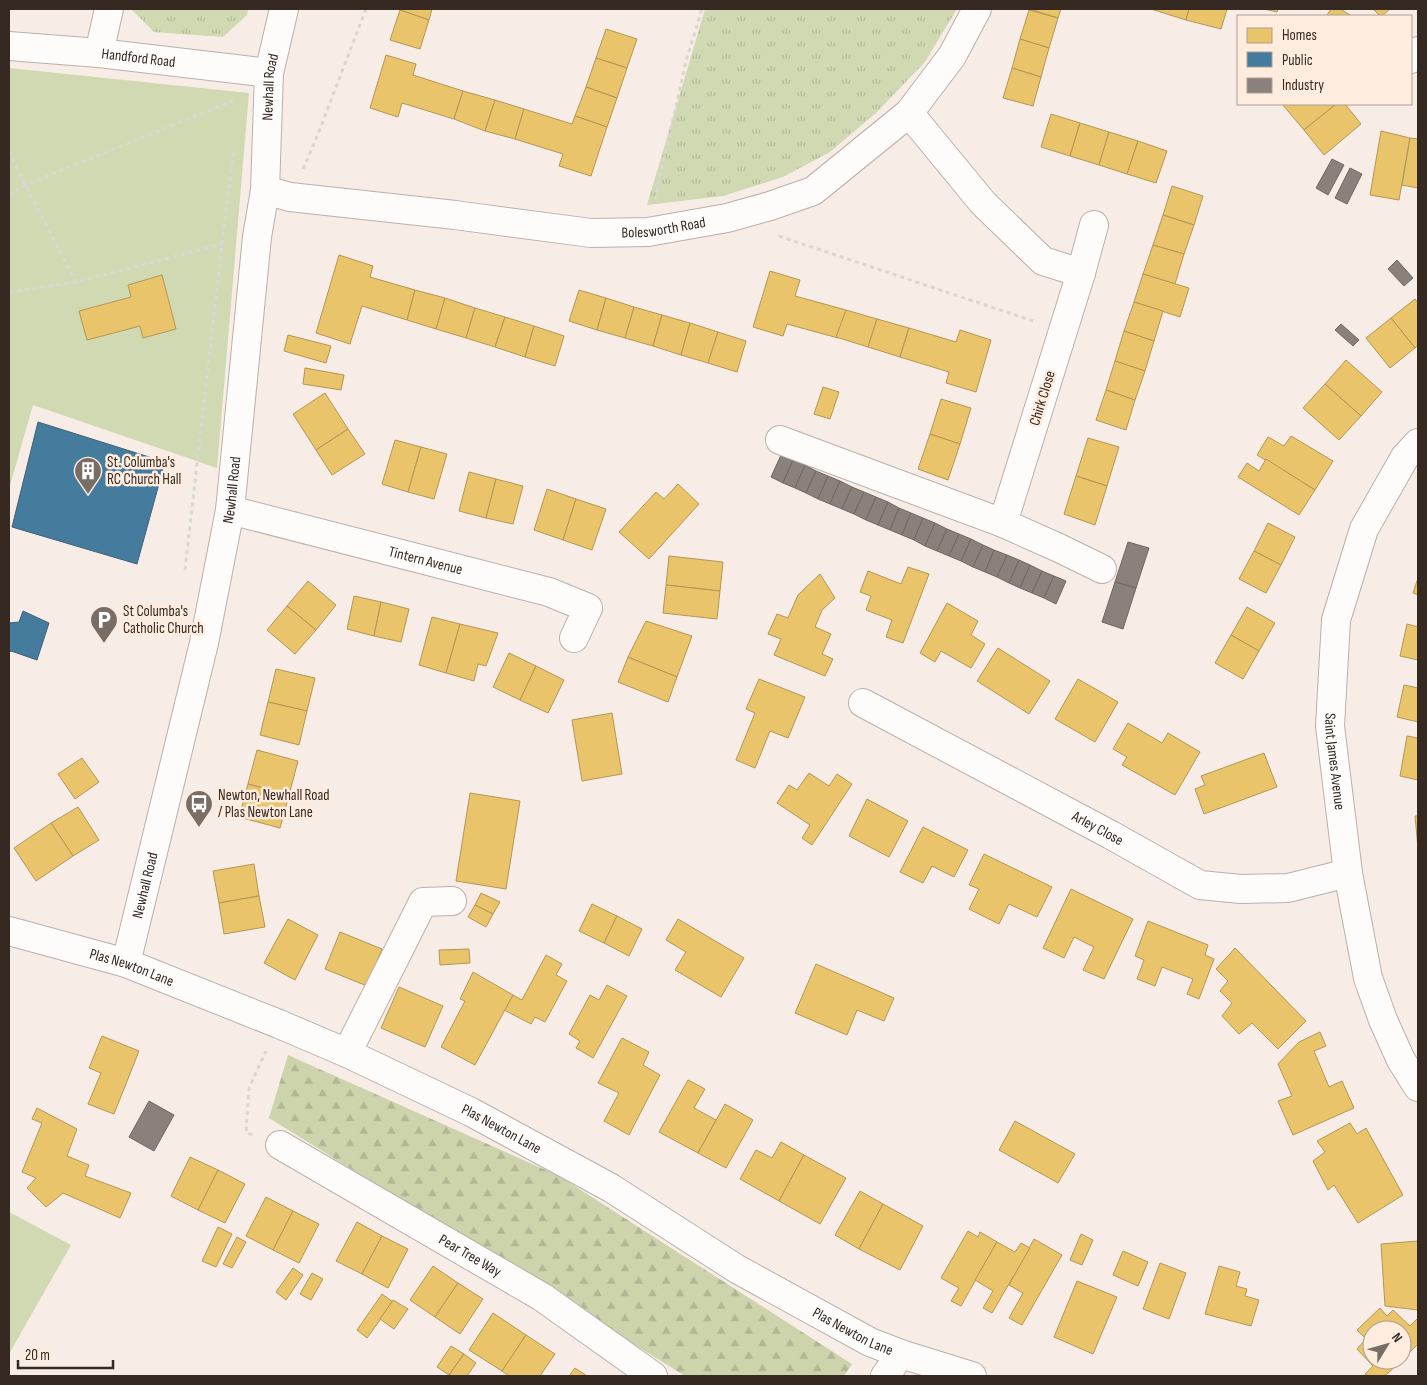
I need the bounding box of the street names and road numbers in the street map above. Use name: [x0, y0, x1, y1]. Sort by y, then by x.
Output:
street label: Handford Road: [100, 44, 176, 72]
street label: Newhall Road: [258, 52, 283, 121]
street label: Bolesworth Road: [621, 213, 707, 242]
street label: Chirk Close: [1025, 368, 1060, 428]
street label: Newhall Road: [219, 456, 245, 525]
street label: Tintern Avenue: [386, 542, 465, 579]
street label: Saint James Avenue: [1320, 712, 1349, 811]
street label: Arley Close: [1068, 806, 1127, 850]
street label: Newhall Road: [128, 850, 163, 920]
street label: Plas Newton Lane: [87, 944, 176, 991]
street label: Plas Newton Lane: [458, 1100, 545, 1158]
street label: Pear Tree Way: [435, 1230, 505, 1282]
street label: Plas Newton Lane: [809, 1303, 896, 1360]

